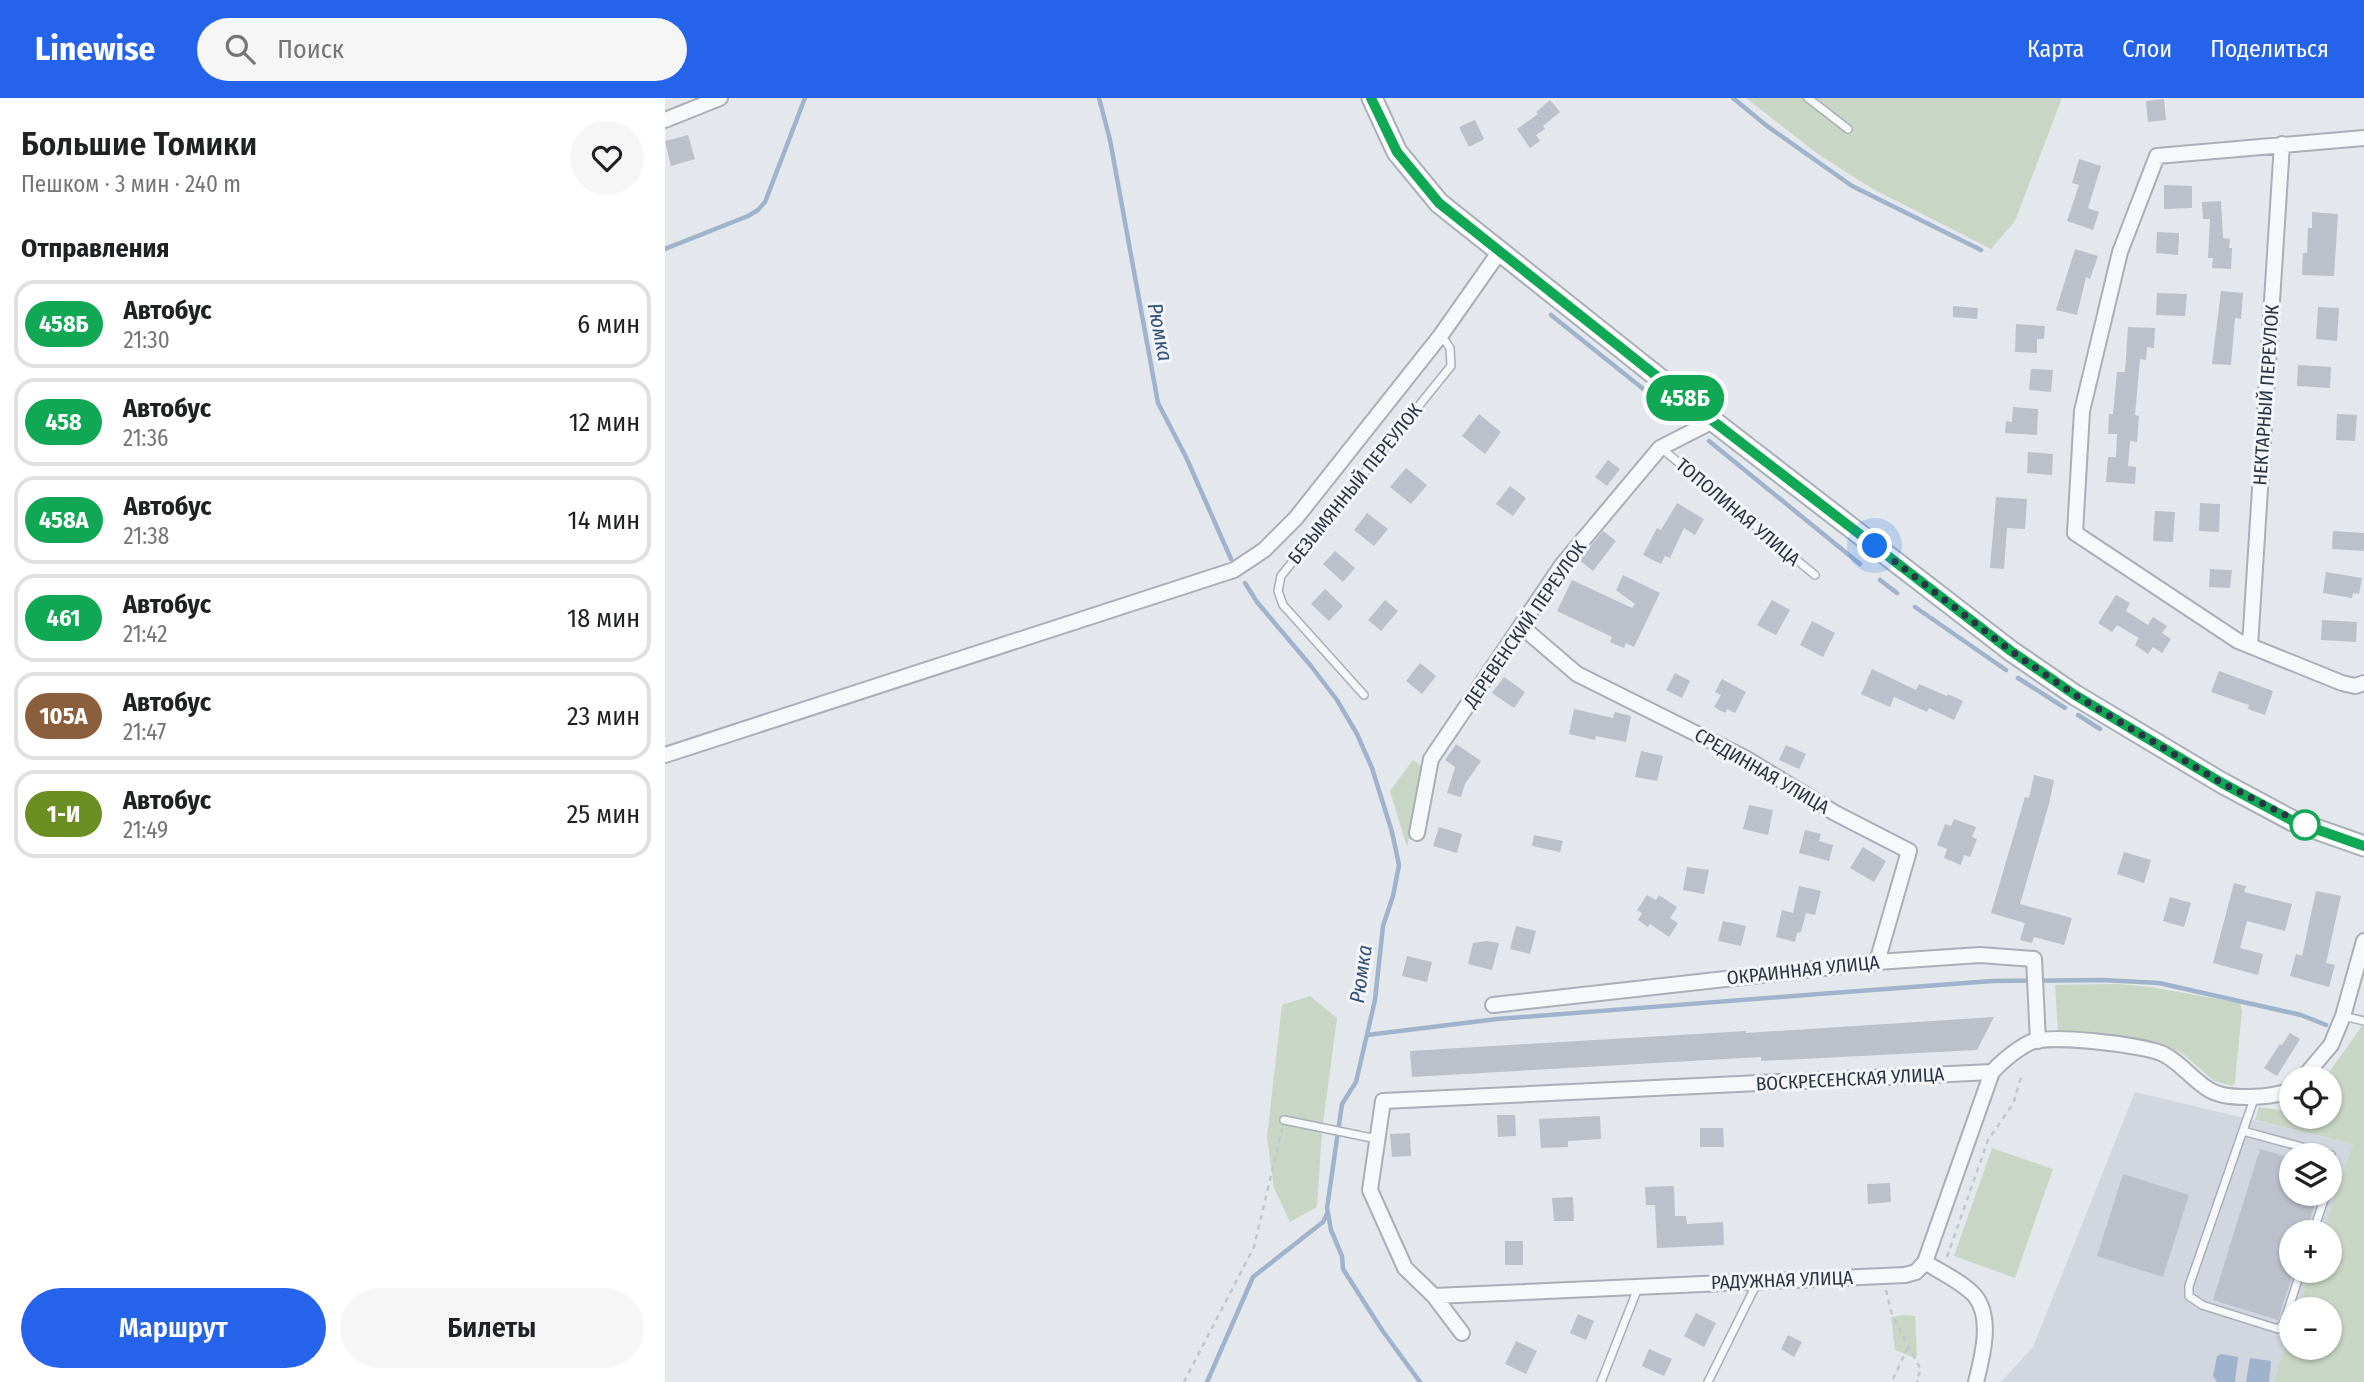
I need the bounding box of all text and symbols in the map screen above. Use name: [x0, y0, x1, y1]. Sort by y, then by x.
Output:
search box: [197, 18, 687, 81]
text: Linewise: [35, 29, 155, 69]
icon: search: [221, 30, 259, 68]
text: Поиск: [277, 34, 344, 65]
text: Карта: [2027, 35, 2084, 63]
text: Слои: [2122, 35, 2172, 63]
text: Поделиться: [2210, 35, 2329, 63]
button: heart: [570, 121, 644, 195]
text: Большие Томики: [21, 124, 257, 164]
text: Пешком · 3 мин · 240 m: [21, 170, 241, 198]
text: Отправления: [21, 233, 170, 264]
text: Автобус: [124, 295, 212, 326]
water label: Рюмка: [1142, 301, 1178, 363]
street label: НЕКТАРНЫЙ ПЕРЕУЛОК: [2248, 304, 2284, 486]
text: 6 мин: [577, 309, 640, 340]
text: 458Б: [39, 310, 89, 338]
text: 21:30: [124, 326, 170, 354]
line badge: 458Б: [1636, 375, 1734, 421]
text: 458Б: [1660, 384, 1710, 412]
text: Автобус: [123, 393, 211, 424]
street label: БЕЗЫМЯННЫЙ ПЕРЕУЛОК: [1283, 399, 1427, 569]
text: 12 мин: [569, 407, 640, 438]
text: 458: [45, 408, 82, 436]
text: 21:36: [123, 424, 168, 452]
street label: ТОПОЛИНАЯ УЛИЦА: [1671, 453, 1805, 571]
text: Автобус: [124, 491, 212, 522]
text: 14 мин: [568, 505, 640, 536]
text: 458А: [39, 506, 89, 534]
text: 21:38: [124, 522, 169, 550]
your location: [1857, 528, 1892, 563]
street label: ДЕРЕВЕНСКИЙ ПЕРЕУЛОК: [1458, 536, 1591, 712]
text: Автобус: [123, 589, 211, 620]
text: 18 мин: [567, 603, 640, 634]
text: 461: [47, 604, 80, 632]
text: 21:42: [123, 620, 167, 648]
text: Автобус: [123, 687, 211, 718]
text: 23 мин: [567, 701, 640, 732]
text: 105А: [39, 702, 88, 730]
text: 21:47: [123, 718, 166, 746]
street label: СРЕДИННАЯ УЛИЦА: [1691, 723, 1833, 819]
text: Автобус: [123, 785, 211, 816]
text: 25 мин: [567, 799, 640, 830]
text: 1-И: [47, 800, 80, 828]
unlabelled marker: [2290, 810, 2320, 840]
text: 21:49: [123, 816, 168, 844]
water label: Рюмка: [1344, 943, 1378, 1005]
street label: ОКРАИННАЯ УЛИЦА: [1726, 951, 1880, 989]
street label: ВОСКРЕСЕНСКАЯ УЛИЦА: [1755, 1063, 1945, 1095]
map controls: [2279, 1066, 2342, 1360]
button: locate: [2279, 1066, 2342, 1129]
button: layers: [2279, 1143, 2342, 1206]
button: +: [2279, 1220, 2342, 1283]
street label: РАДУЖНАЯ УЛИЦА: [1711, 1266, 1853, 1294]
button: Маршрут: [21, 1288, 326, 1368]
button: Билеты: [340, 1288, 644, 1368]
button: −: [2279, 1297, 2342, 1360]

